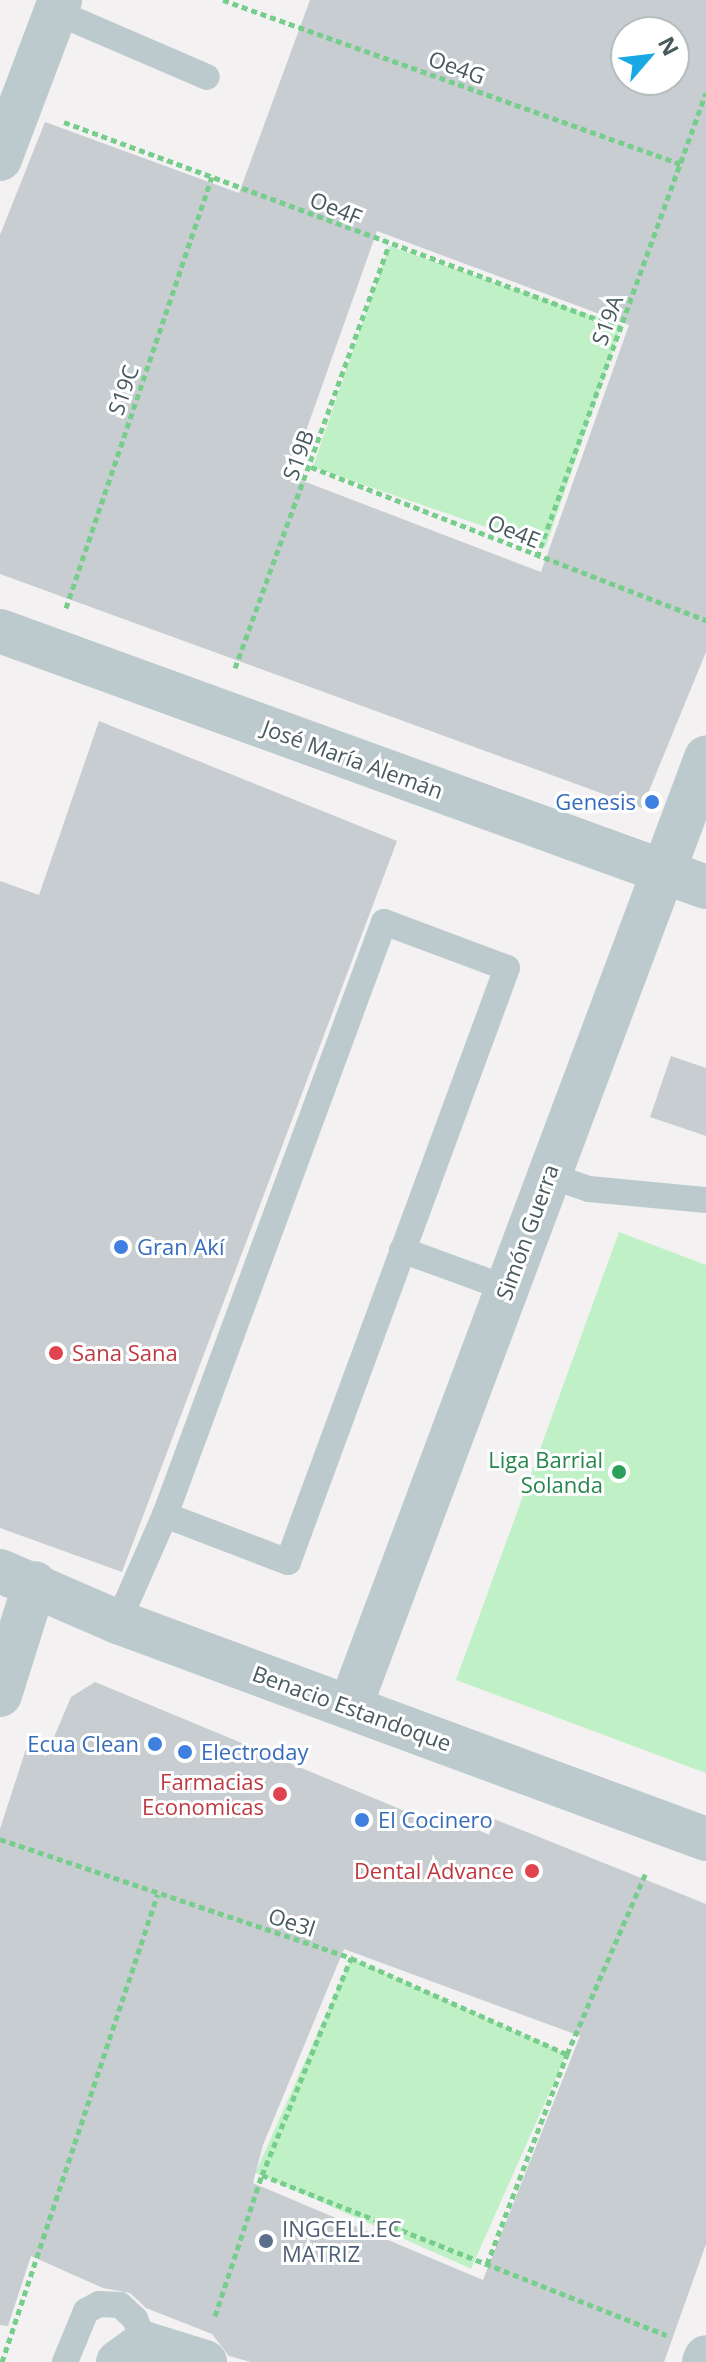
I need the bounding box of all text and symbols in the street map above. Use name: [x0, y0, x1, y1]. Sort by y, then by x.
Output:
north arrow: [610, 16, 690, 96]
text: N: [652, 31, 687, 61]
street label: Oe4G: [425, 45, 489, 89]
street label: Oe4F: [306, 186, 366, 230]
street label: S19A: [586, 291, 628, 349]
street label: S19C: [102, 362, 144, 418]
street label: S19B: [277, 426, 319, 484]
street label: Oe4E: [484, 509, 544, 553]
street label: José María Alemán: [259, 714, 447, 804]
place label: Genesis: [555, 789, 636, 815]
marker: Genesis: [643, 793, 661, 811]
street label: Simón Guerra: [490, 1161, 564, 1303]
place label: Gran Akí: [137, 1234, 224, 1260]
marker: Gran Akí: [112, 1238, 130, 1256]
place label: Sana Sana: [72, 1340, 178, 1366]
marker: Sana Sana: [47, 1344, 65, 1362]
place label: Liga Barrial Solanda: [488, 1446, 603, 1498]
marker: Liga Barrial Solanda: [610, 1463, 628, 1481]
street label: Benacio Estandoque: [249, 1660, 455, 1756]
place label: Ecua Clean: [27, 1731, 139, 1757]
marker: Ecua Clean: [146, 1735, 164, 1753]
place label: Electroday: [201, 1739, 308, 1765]
marker: Electroday: [176, 1743, 194, 1761]
place label: Farmacias Economicas: [142, 1768, 264, 1820]
marker: Farmacias Economicas: [271, 1785, 289, 1803]
place label: El Cocinero: [378, 1807, 493, 1833]
marker: El Cocinero: [353, 1811, 371, 1829]
place label: Dental Advance: [354, 1858, 514, 1884]
marker: Dental Advance: [521, 1860, 543, 1882]
street label: Oe3l: [265, 1902, 319, 1942]
place label: INGCELL.EC MATRIZ: [282, 2215, 402, 2266]
marker: INGCELL.EC MATRIZ: [257, 2232, 275, 2250]

